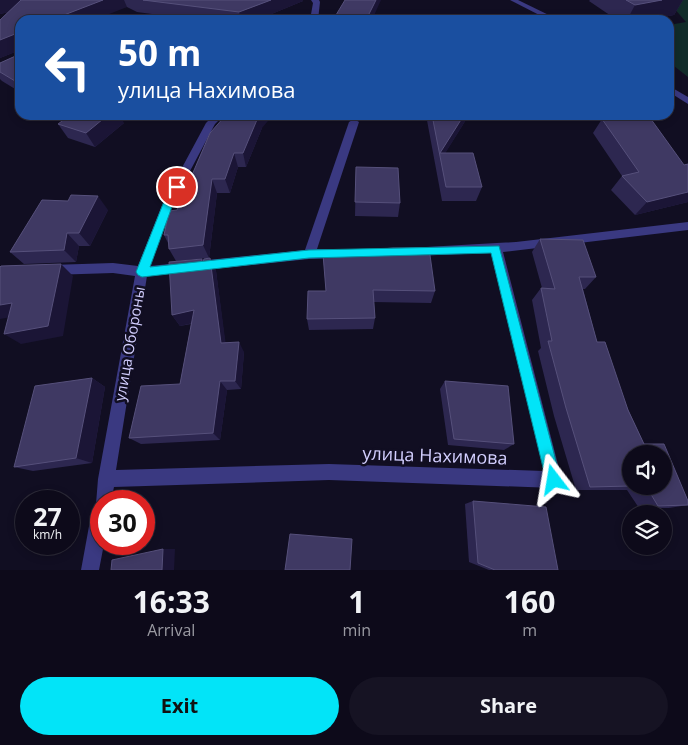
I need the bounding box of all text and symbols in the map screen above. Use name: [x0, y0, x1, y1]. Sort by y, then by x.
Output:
text: 50 m: [118, 29, 201, 76]
icon: left: [35, 35, 100, 100]
text: улица Нахимова: [118, 74, 295, 104]
pin: [156, 166, 198, 208]
icon: arrive: [163, 173, 191, 201]
street label: улица Обороны: [109, 285, 149, 403]
street label: улица Нахимова: [362, 440, 508, 470]
map controls: [622, 445, 672, 555]
button: sound: [622, 445, 672, 495]
position arrow: [527, 453, 579, 505]
speed limit sign: 30: [90, 490, 155, 555]
text: 27: [33, 499, 62, 533]
button: layers: [622, 505, 672, 555]
text: km/h: [33, 526, 62, 543]
text: 16:33: [133, 581, 210, 622]
text: 1: [348, 581, 365, 622]
text: 160: [504, 581, 555, 622]
text: Arrival: [147, 619, 195, 641]
text: min: [343, 619, 371, 641]
text: m: [522, 619, 537, 641]
button: Exit: [20, 677, 339, 735]
button: Share: [349, 677, 668, 735]

